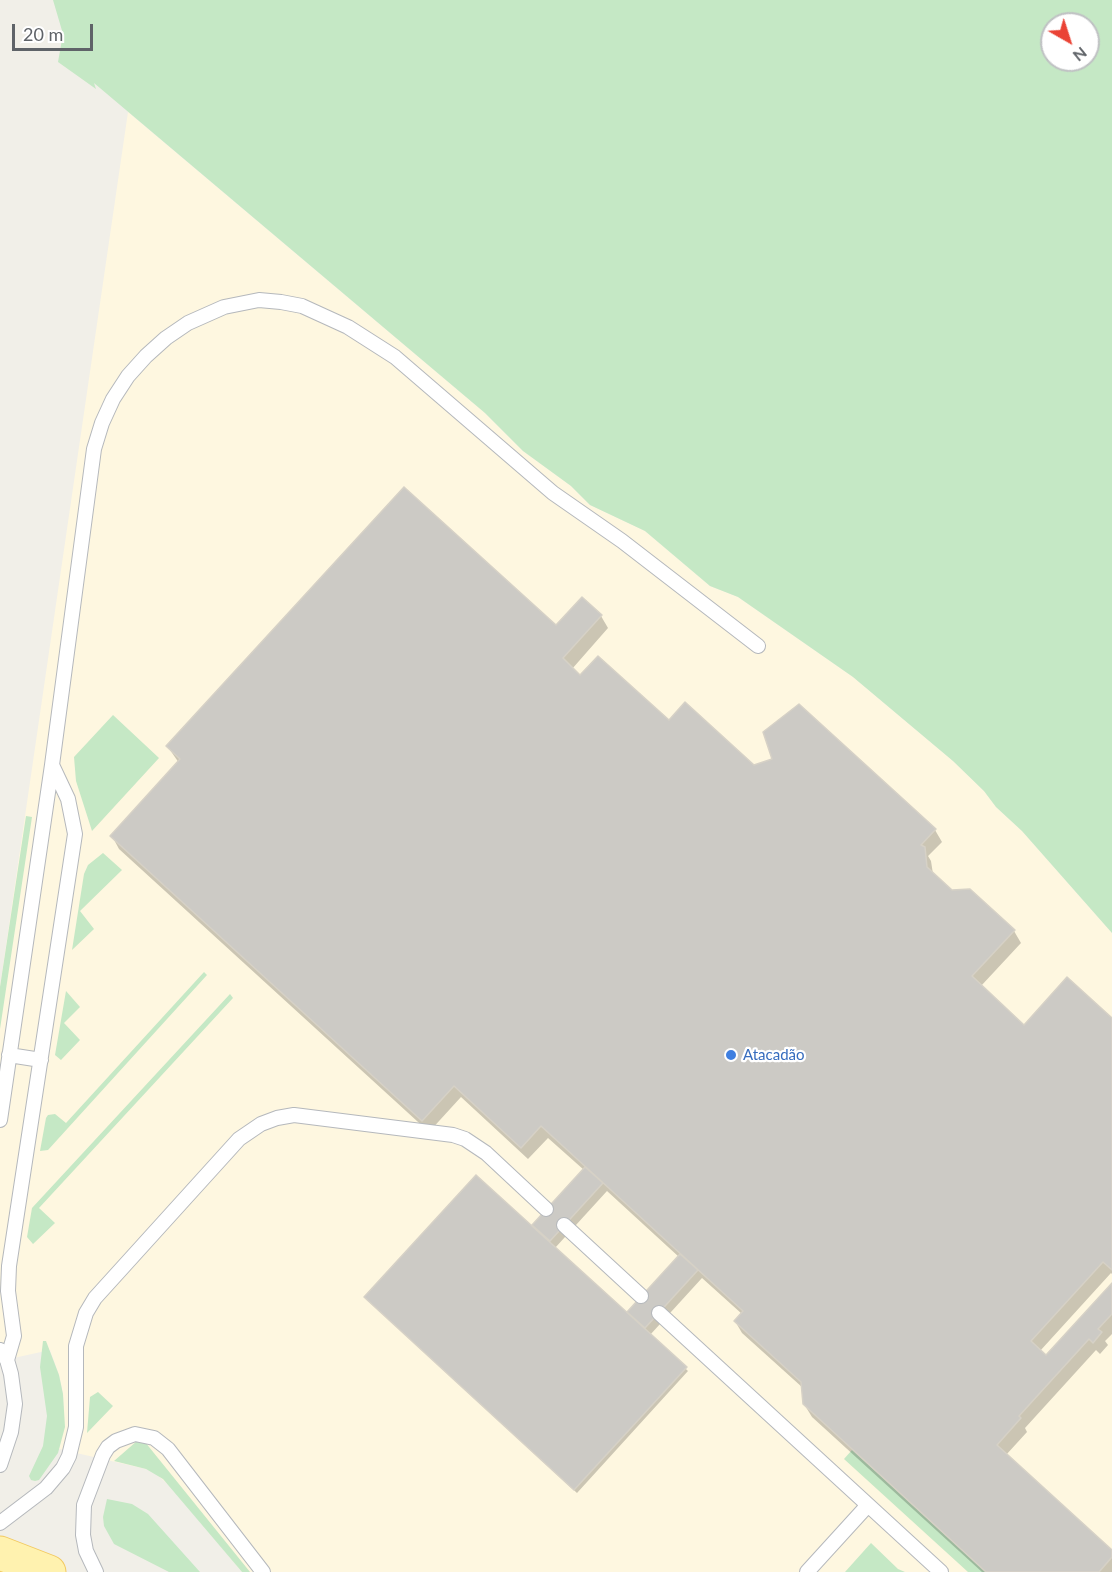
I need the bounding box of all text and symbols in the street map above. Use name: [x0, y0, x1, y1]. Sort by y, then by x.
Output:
scale bar: [15, 12, 96, 50]
north arrow: [1040, 12, 1100, 72]
text: 20 m: [23, 23, 63, 45]
text: N: [1070, 44, 1091, 66]
place label: Atacadão: [743, 1046, 805, 1064]
marker: Atacadão: [724, 1048, 738, 1062]

